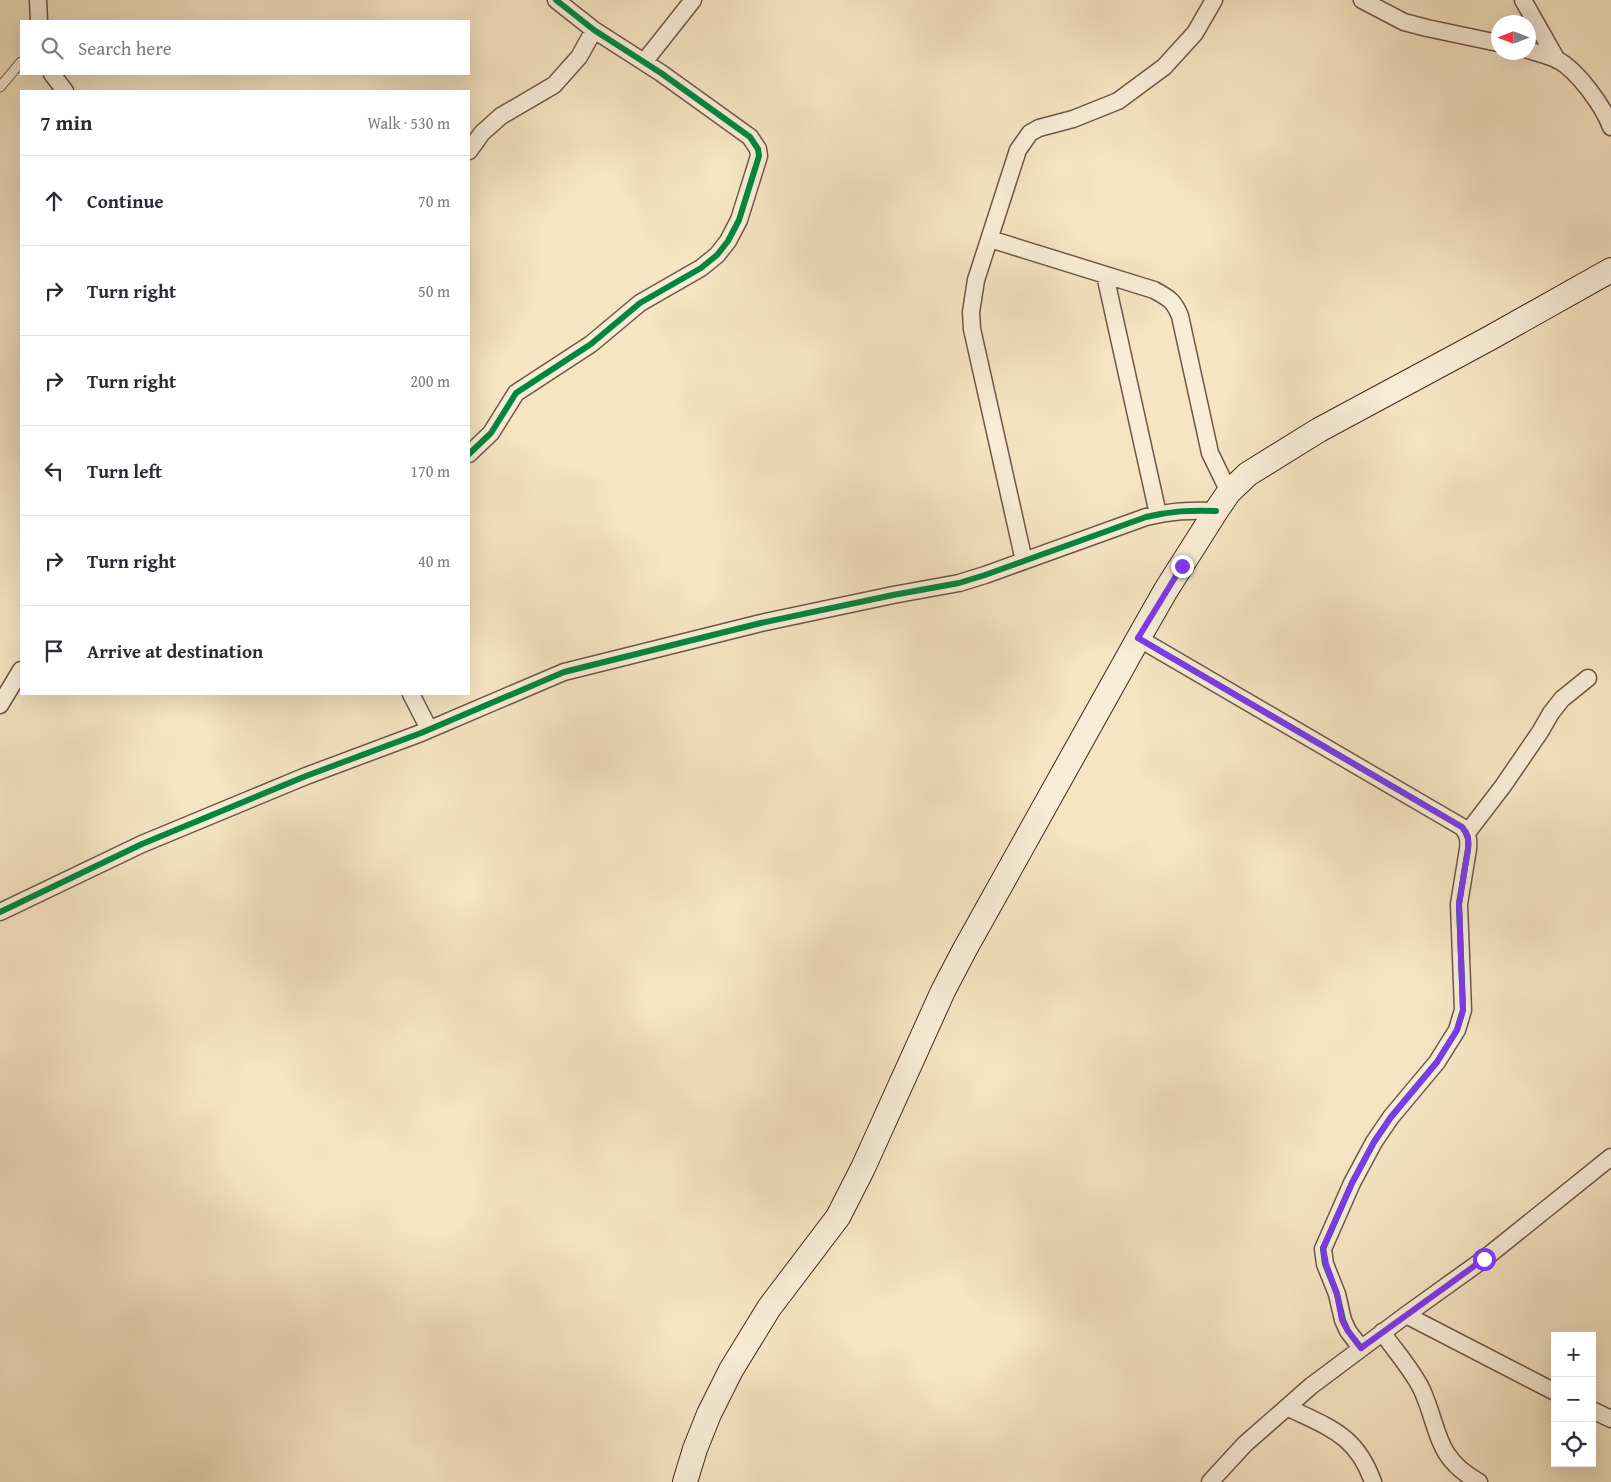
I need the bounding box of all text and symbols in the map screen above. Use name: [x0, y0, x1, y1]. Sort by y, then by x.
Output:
north arrow: [1491, 15, 1536, 60]
search box: [20, 20, 470, 75]
icon: search: [38, 34, 66, 62]
text: Search here: [78, 34, 172, 62]
text: 7 min: [40, 107, 92, 138]
text: Walk · 530 m: [367, 111, 450, 135]
icon: ahead: [40, 187, 68, 215]
text: Continue: [87, 187, 164, 215]
text: 70 m: [418, 189, 450, 213]
icon: right: [40, 277, 68, 305]
text: Turn right: [87, 277, 176, 305]
text: 50 m: [418, 279, 450, 303]
icon: right: [40, 367, 68, 395]
text: Turn right: [87, 367, 176, 395]
text: 200 m: [410, 369, 450, 393]
icon: left: [40, 457, 68, 485]
text: Turn left: [87, 457, 162, 485]
text: 170 m: [410, 459, 450, 483]
icon: right: [40, 547, 68, 575]
text: Turn right: [87, 547, 176, 575]
text: 40 m: [418, 549, 450, 573]
route end: [1171, 555, 1194, 578]
icon: arrive: [40, 637, 68, 665]
text: Arrive at destination: [87, 637, 263, 665]
route start: [1473, 1248, 1496, 1271]
map controls: [1551, 1332, 1596, 1467]
button: +: [1551, 1332, 1596, 1377]
button: −: [1551, 1377, 1596, 1422]
button: locate: [1551, 1422, 1596, 1467]

